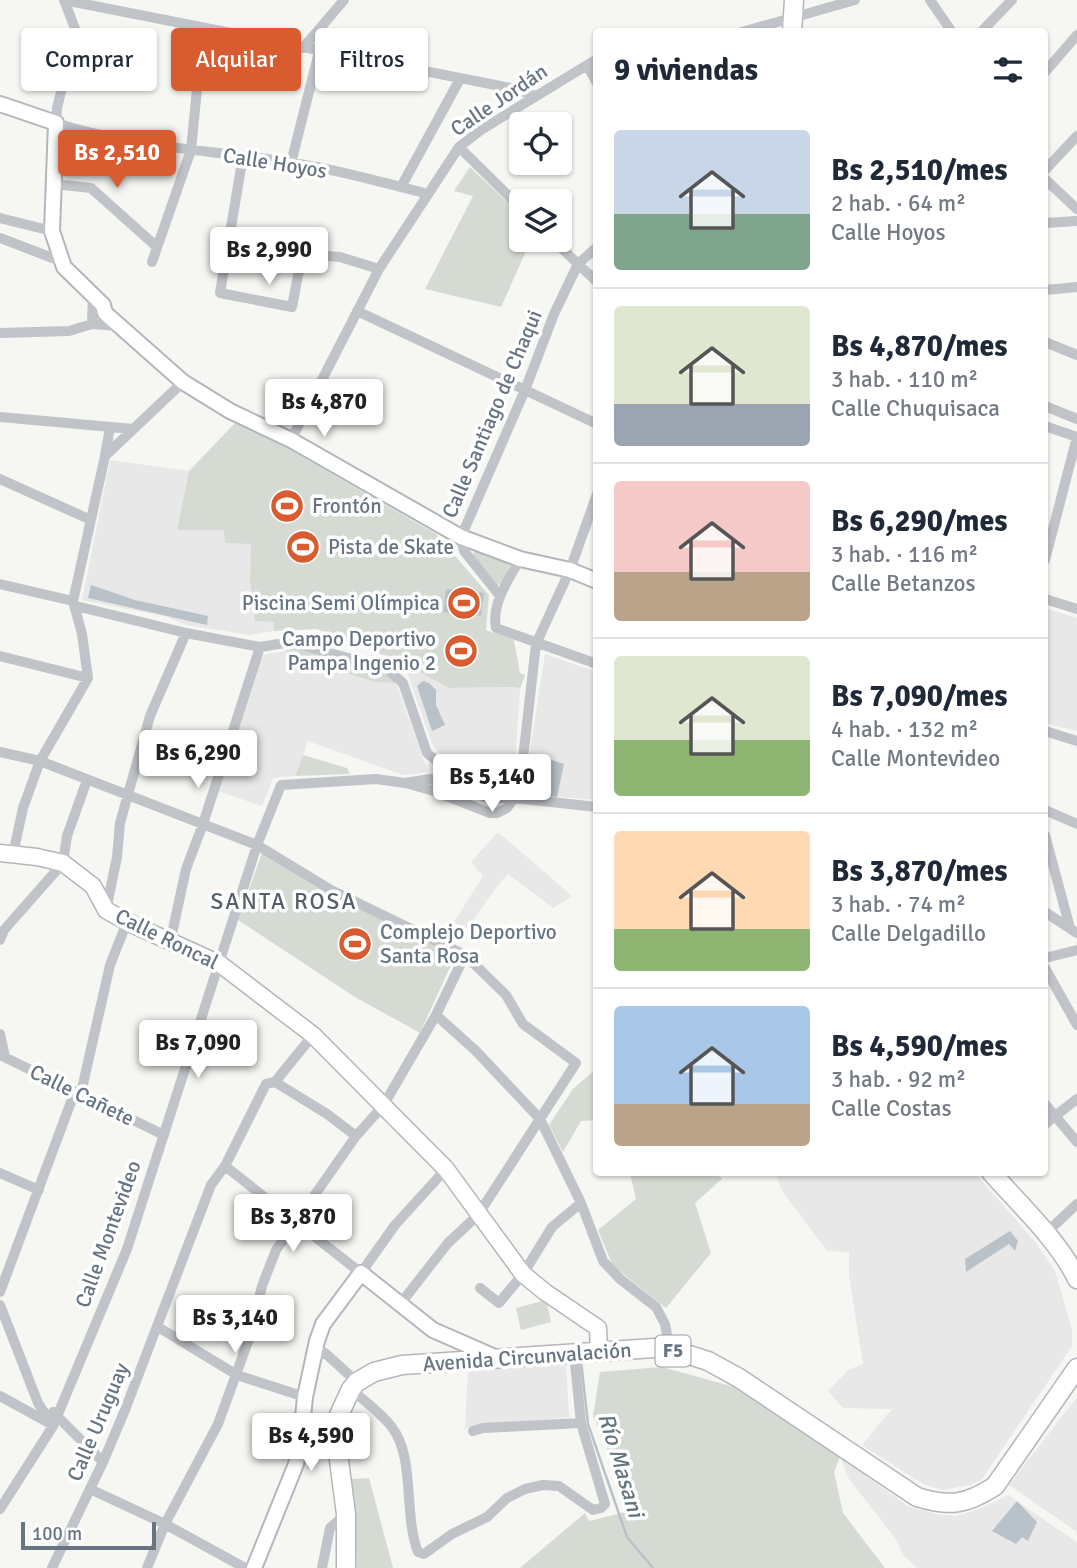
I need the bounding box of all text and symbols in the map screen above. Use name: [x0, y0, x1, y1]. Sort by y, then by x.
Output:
chip: Comprar: [21, 28, 157, 91]
chip: Alquilar: [171, 28, 301, 91]
chip: Filtros: [315, 28, 428, 91]
icon: filters: [989, 51, 1027, 89]
text: 9 viviendas: [614, 52, 758, 89]
street label: Calle Jordán: [446, 58, 552, 142]
map controls: [509, 112, 572, 252]
button: locate: [509, 112, 572, 175]
pin: Bs 2,510: [45, 130, 189, 190]
text: Bs 2,510: [74, 138, 160, 167]
street label: Calle Hoyos: [221, 142, 329, 184]
text: Bs 2,510/mes: [831, 152, 1008, 189]
icon: home: [670, 158, 754, 242]
button: layers: [509, 189, 572, 252]
text: 2 hab. · 64 m²: [831, 189, 966, 218]
text: Calle Hoyos: [831, 218, 946, 247]
pin: Bs 2,990: [197, 228, 341, 287]
text: Bs 2,990: [226, 235, 312, 264]
street label: Calle Santiago de Chaqui: [436, 306, 548, 522]
text: Bs 4,870/mes: [831, 328, 1008, 365]
icon: home: [670, 334, 754, 418]
text: 3 hab. · 110 m²: [831, 365, 978, 394]
pin: Bs 4,870: [252, 380, 396, 439]
text: Bs 4,870: [281, 387, 367, 416]
text: Calle Chuquisaca: [831, 394, 1000, 423]
sports icon: Frontón: [268, 487, 306, 525]
place label: Frontón: [312, 493, 382, 519]
text: Bs 6,290/mes: [831, 503, 1008, 540]
icon: home: [670, 509, 754, 593]
sports icon: Pista de Skate: [284, 528, 322, 566]
place label: Pista de Skate: [328, 534, 454, 560]
text: 3 hab. · 116 m²: [831, 540, 978, 569]
text: Calle Betanzos: [831, 569, 976, 598]
sports icon: Piscina Semi Olímpica: [445, 584, 483, 622]
place label: Piscina Semi Olímpica: [242, 590, 440, 616]
place label: Campo Deportivo Pampa Ingenio 2: [282, 626, 436, 676]
sports icon: Campo Deportivo Pampa Ingenio 2: [442, 632, 480, 670]
text: Bs 7,090/mes: [831, 678, 1008, 715]
icon: home: [670, 684, 754, 768]
text: 4 hab. · 132 m²: [831, 715, 978, 744]
pin: Bs 6,290: [126, 730, 270, 790]
text: Bs 6,290: [155, 738, 241, 767]
text: Calle Montevideo: [831, 744, 1000, 773]
pin: Bs 5,140: [420, 754, 564, 814]
text: Bs 5,140: [449, 762, 535, 791]
text: Bs 3,870/mes: [831, 853, 1008, 890]
icon: home: [670, 859, 754, 943]
district label: SANTA ROSA: [211, 887, 357, 916]
text: 3 hab. · 74 m²: [831, 890, 966, 919]
street label: Calle Roncal: [111, 903, 223, 975]
place label: Complejo Deportivo Santa Rosa: [380, 919, 557, 969]
text: Calle Delgadillo: [831, 919, 986, 948]
sports icon: Complejo Deportivo Santa Rosa: [336, 925, 374, 963]
pin: Bs 7,090: [126, 1020, 270, 1080]
text: Bs 7,090: [155, 1028, 241, 1057]
text: Bs 4,590/mes: [831, 1028, 1008, 1065]
icon: home: [670, 1034, 754, 1118]
street label: Calle Cañete: [26, 1059, 138, 1131]
text: 3 hab. · 92 m²: [831, 1065, 966, 1094]
text: Calle Costas: [831, 1094, 952, 1123]
street label: Calle Montevideo: [69, 1157, 147, 1311]
pin: Bs 3,870: [221, 1194, 365, 1254]
text: Bs 3,870: [250, 1202, 336, 1231]
pin: Bs 3,140: [163, 1296, 307, 1355]
text: Bs 3,140: [192, 1303, 278, 1332]
road number: F5: [656, 1336, 690, 1366]
street label: Avenida Circunvalación: [422, 1337, 632, 1377]
street label: Calle Uruguay: [61, 1359, 135, 1485]
water label: Río Masani: [591, 1409, 651, 1523]
pin: Bs 4,590: [239, 1414, 383, 1473]
text: Bs 4,590: [268, 1421, 354, 1450]
scale bar: [21, 1519, 156, 1551]
text: 100 m: [32, 1522, 82, 1546]

